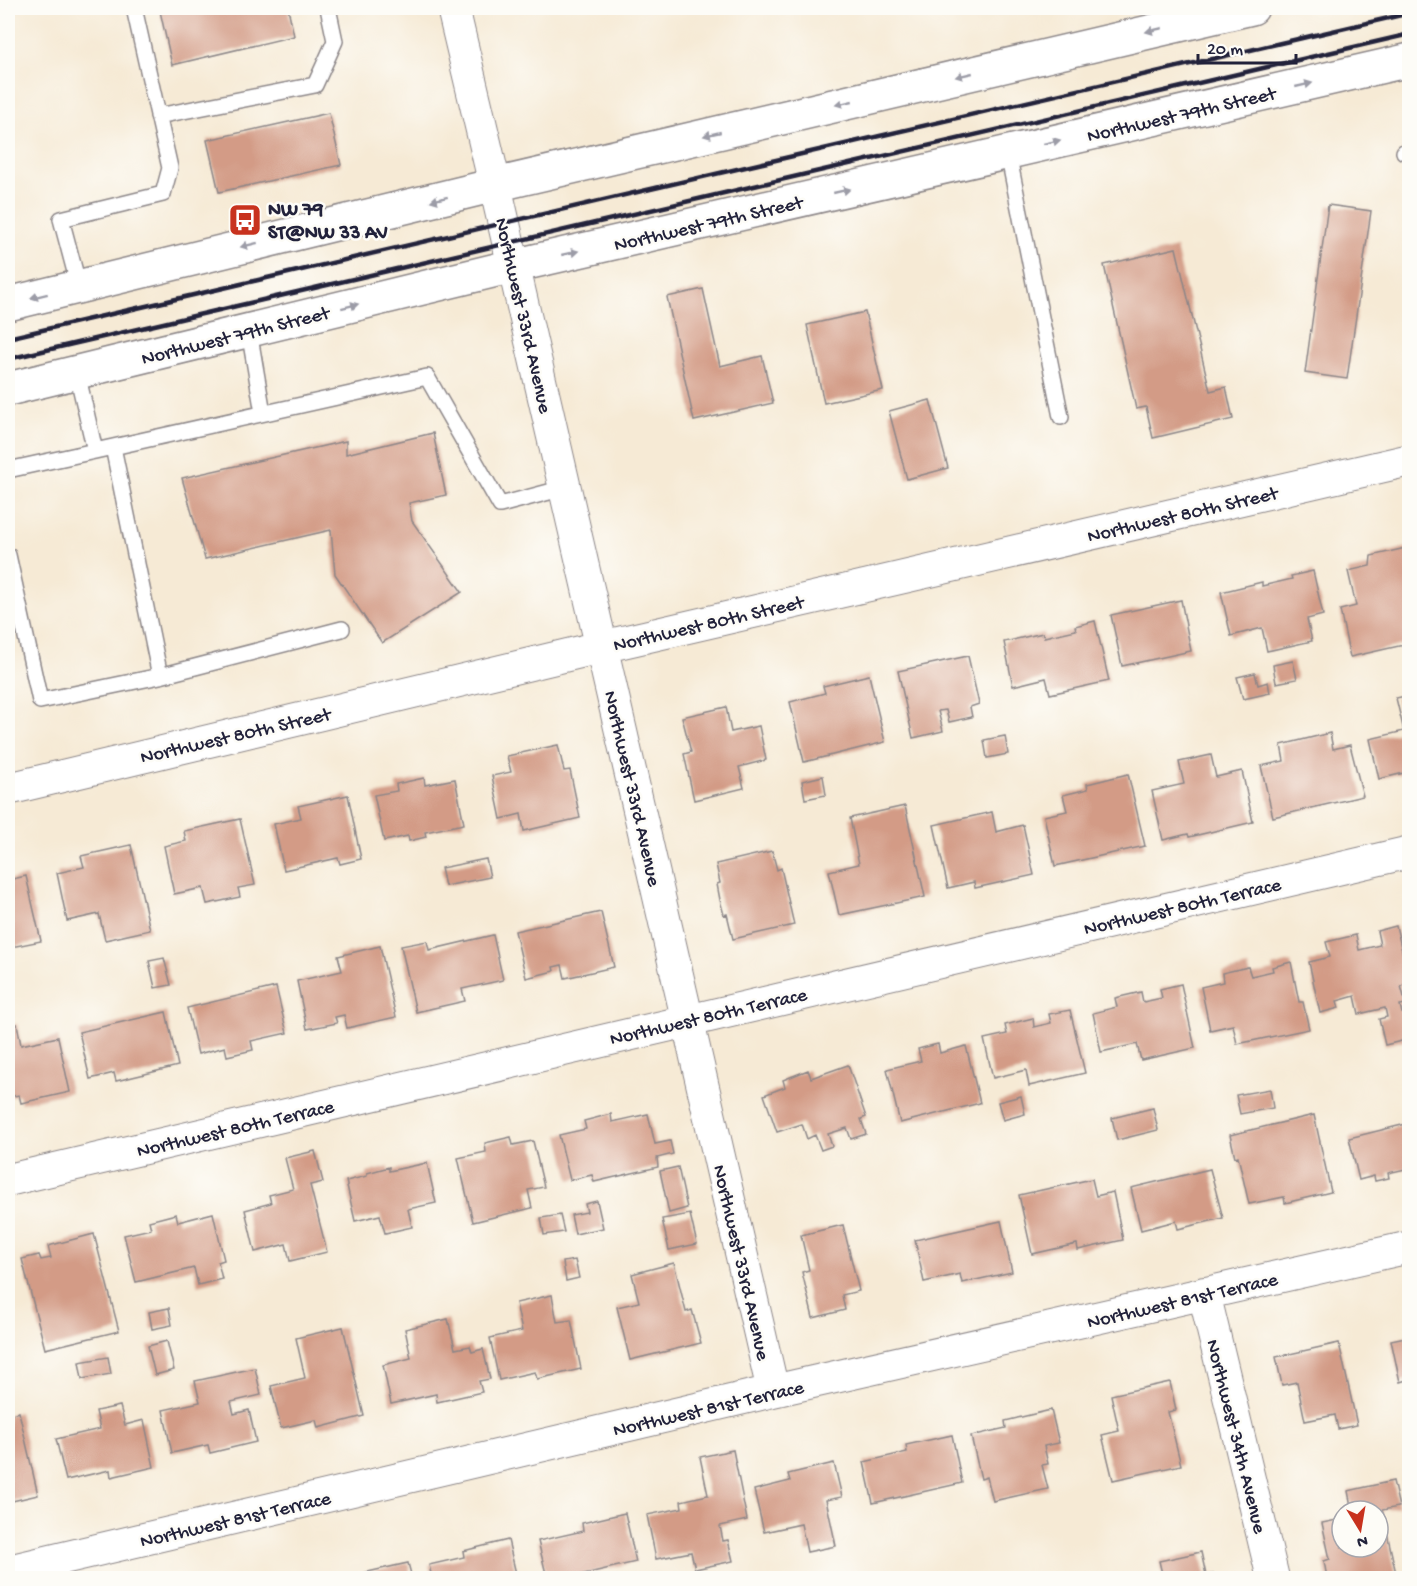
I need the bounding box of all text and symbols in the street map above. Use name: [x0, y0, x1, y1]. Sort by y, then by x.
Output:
one-way arrow: [1145, 26, 1163, 36]
scale bar: [1198, 27, 1296, 65]
text: 20 m: [1207, 40, 1243, 61]
one-way arrow: [954, 71, 973, 80]
one-way arrow: [1294, 79, 1313, 89]
street label: Northwest 79th Street: [1085, 83, 1280, 149]
one-way arrow: [835, 99, 854, 109]
one-way arrow: [703, 130, 722, 140]
one-way arrow: [1043, 137, 1061, 147]
one-way arrow: [832, 185, 851, 195]
street label: Northwest 79th Street: [612, 192, 807, 258]
one-way arrow: [429, 195, 448, 205]
place label: NW 79 ST@NW 33 AV: [268, 200, 388, 246]
bus stop icon: NW 79 ST@NW 33 AV: [227, 202, 263, 238]
street label: Northwest 33rd Avenue: [488, 216, 555, 416]
one-way arrow: [240, 241, 258, 251]
one-way arrow: [560, 248, 579, 258]
one-way arrow: [30, 292, 48, 302]
one-way arrow: [341, 301, 359, 311]
street label: Northwest 79th Street: [139, 302, 334, 372]
street label: Northwest 80th Street: [1085, 483, 1282, 550]
street label: Northwest 80th Street: [611, 592, 808, 659]
street label: Northwest 33rd Avenue: [597, 689, 664, 889]
street label: Northwest 80th Street: [138, 704, 335, 771]
street label: Northwest 80th Terrace: [1082, 874, 1284, 942]
street label: Northwest 80th Terrace: [608, 984, 810, 1052]
street label: Northwest 80th Terrace: [135, 1096, 337, 1164]
street label: Northwest 33rd Avenue: [706, 1163, 773, 1363]
street label: Northwest 81st Terrace: [1085, 1269, 1281, 1336]
street label: Northwest 34th Avenue: [1199, 1337, 1270, 1537]
street label: Northwest 81st Terrace: [611, 1377, 807, 1444]
street label: Northwest 81st Terrace: [138, 1488, 334, 1555]
north arrow: [1330, 1499, 1390, 1559]
text: N: [1355, 1530, 1369, 1551]

